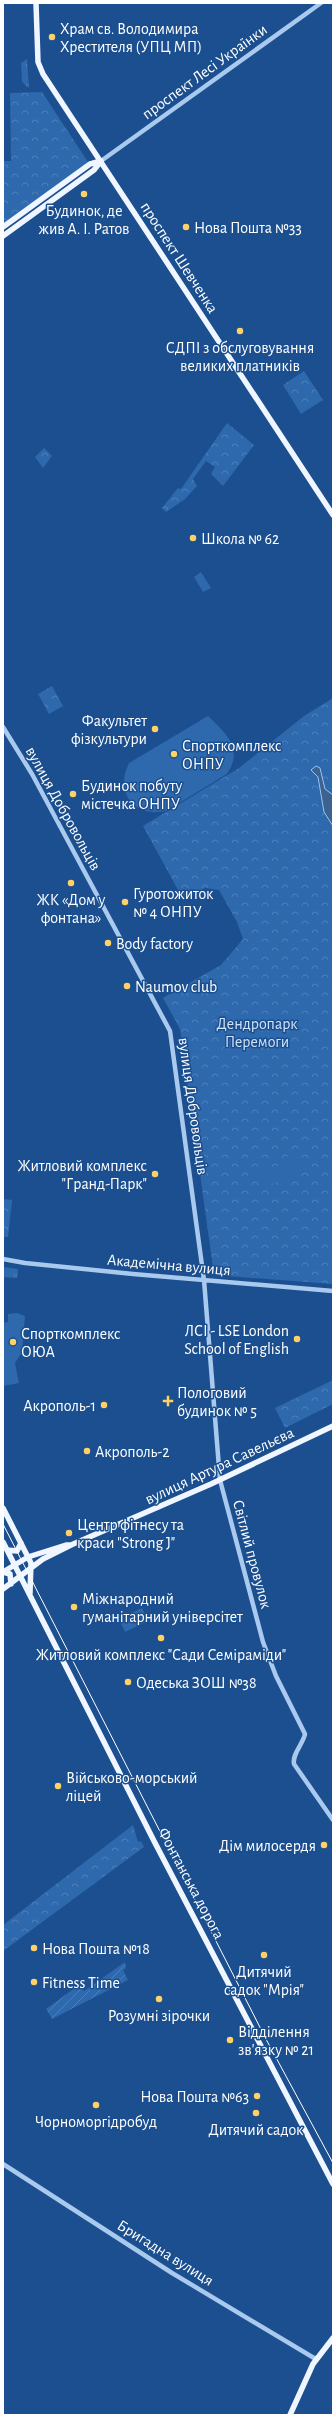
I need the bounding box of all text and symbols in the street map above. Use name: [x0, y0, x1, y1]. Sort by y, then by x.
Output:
place label: Храм св. Володимира Хрестителя (УПЦ МП): [60, 21, 202, 55]
street label: проспект Лесі Українки: [139, 21, 270, 122]
marker: Храм св. Володимира Хрестителя (УПЦ МП): [47, 32, 57, 42]
marker: Будинок, де жив А. І. Ратов: [79, 189, 89, 199]
street label: проспект Шевченка: [137, 199, 221, 316]
place label: Будинок, де жив А. І. Ратов: [39, 203, 129, 237]
place label: Нова Пошта №33: [194, 220, 302, 236]
marker: Нова Пошта №33: [181, 222, 191, 232]
marker: СДПІ з обслуговування великих платників: [235, 326, 245, 336]
place label: СДПІ з обслуговування великих платників: [166, 340, 314, 374]
place label: Школа № 62: [201, 531, 279, 547]
marker: Школа № 62: [188, 533, 198, 543]
place label: Факультет фізкультури: [71, 713, 147, 748]
marker: Факультет фізкультури: [150, 724, 160, 734]
place label: Спорткомплекс ОНПУ: [182, 738, 282, 772]
street label: вулиця Добровольців: [22, 744, 104, 873]
marker: Спорткомплекс ОНПУ: [169, 749, 179, 759]
place label: Будинок побуту містечка ОНПУ: [81, 778, 182, 812]
marker: Будинок побуту містечка ОНПУ: [68, 789, 78, 799]
marker: ЖК «Дом у фонтана»: [66, 878, 76, 888]
place label: Гуротожиток № 4 ОНПУ: [133, 886, 214, 920]
place label: ЖК «Дом у фонтана»: [37, 892, 106, 926]
marker: Гуротожиток № 4 ОНПУ: [120, 897, 130, 907]
place label: Body factory: [116, 936, 193, 953]
marker: Body factory: [103, 938, 113, 948]
place label: Naumov club: [135, 979, 217, 995]
marker: Naumov club: [122, 981, 132, 991]
park label: Дендропарк Перемоги: [216, 1016, 298, 1050]
street label: вулиця Добровольців: [174, 1036, 211, 1176]
place label: Житловий комплекс "Гранд-Парк": [17, 1158, 147, 1192]
marker: Житловий комплекс "Гранд-Парк": [150, 1169, 160, 1179]
street label: Академічна вулиця: [106, 1252, 231, 1279]
place label: ЛСІ - LSE London School of English: [184, 1323, 289, 1357]
place label: Спорткомплекс ОЮА: [21, 1326, 121, 1360]
marker: ЛСІ - LSE London School of English: [292, 1334, 302, 1344]
marker: Спорткомплекс ОЮА: [8, 1337, 18, 1347]
place label: Пологовий будинок № 5: [177, 1385, 257, 1420]
marker: Пологовий будинок № 5: [162, 1395, 174, 1407]
place label: Акрополь-1: [23, 1398, 96, 1414]
marker: Акрополь-1: [99, 1400, 109, 1410]
street label: вулиця Артура Савельєва: [142, 1424, 297, 1508]
place label: Акрополь-2: [95, 1444, 170, 1460]
marker: Акрополь-2: [82, 1446, 92, 1456]
street label: Світлий провулок: [229, 1498, 274, 1611]
place label: Центр фітнесу та краси "Strong J": [77, 1517, 184, 1551]
marker: Центр фітнесу та краси "Strong J": [64, 1528, 74, 1538]
place label: Міжнародний гуманітарний універсітет: [82, 1591, 243, 1626]
marker: Міжнародний гуманітарний універсітет: [69, 1602, 79, 1612]
marker: Житловий комплекс "Сади Семіраміди": [156, 1633, 166, 1643]
place label: Житловий комплекс "Сади Семіраміди": [36, 1647, 286, 1663]
place label: Одеська ЗОШ №38: [136, 1675, 257, 1691]
marker: Одеська ЗОШ №38: [123, 1677, 133, 1687]
place label: Військово-морський ліцей: [66, 1770, 198, 1804]
marker: Військово-морський ліцей: [53, 1781, 63, 1791]
street label: Фонтанська дорога: [155, 1825, 227, 1942]
place label: Дім милосердя: [219, 1838, 316, 1854]
marker: Дім милосердя: [319, 1840, 329, 1850]
place label: Нова Пошта №18: [42, 1941, 150, 1957]
marker: Нова Пошта №18: [29, 1943, 39, 1953]
marker: Дитячий садок "Мрія": [259, 1950, 269, 1960]
place label: Дитячий садок "Мрія": [224, 1964, 304, 1998]
place label: Fitness Time: [42, 1975, 120, 1991]
marker: Fitness Time: [29, 1977, 39, 1987]
marker: Розумні зірочки: [154, 1994, 164, 2004]
place label: Розумні зірочки: [108, 2008, 210, 2025]
place label: Відділення зв'язку № 21: [238, 2024, 314, 2059]
marker: Відділення зв'язку № 21: [225, 2035, 235, 2045]
place label: Нова Пошта №63: [140, 2089, 249, 2105]
marker: Нова Пошта №63: [252, 2091, 262, 2101]
marker: Чорноморгідробуд: [91, 2100, 101, 2110]
marker: Дитячий садок: [251, 2108, 261, 2118]
place label: Чорноморгідробуд: [35, 2114, 157, 2131]
place label: Дитячий садок: [209, 2122, 304, 2138]
street label: Бригадна вулиця: [114, 2217, 216, 2290]

